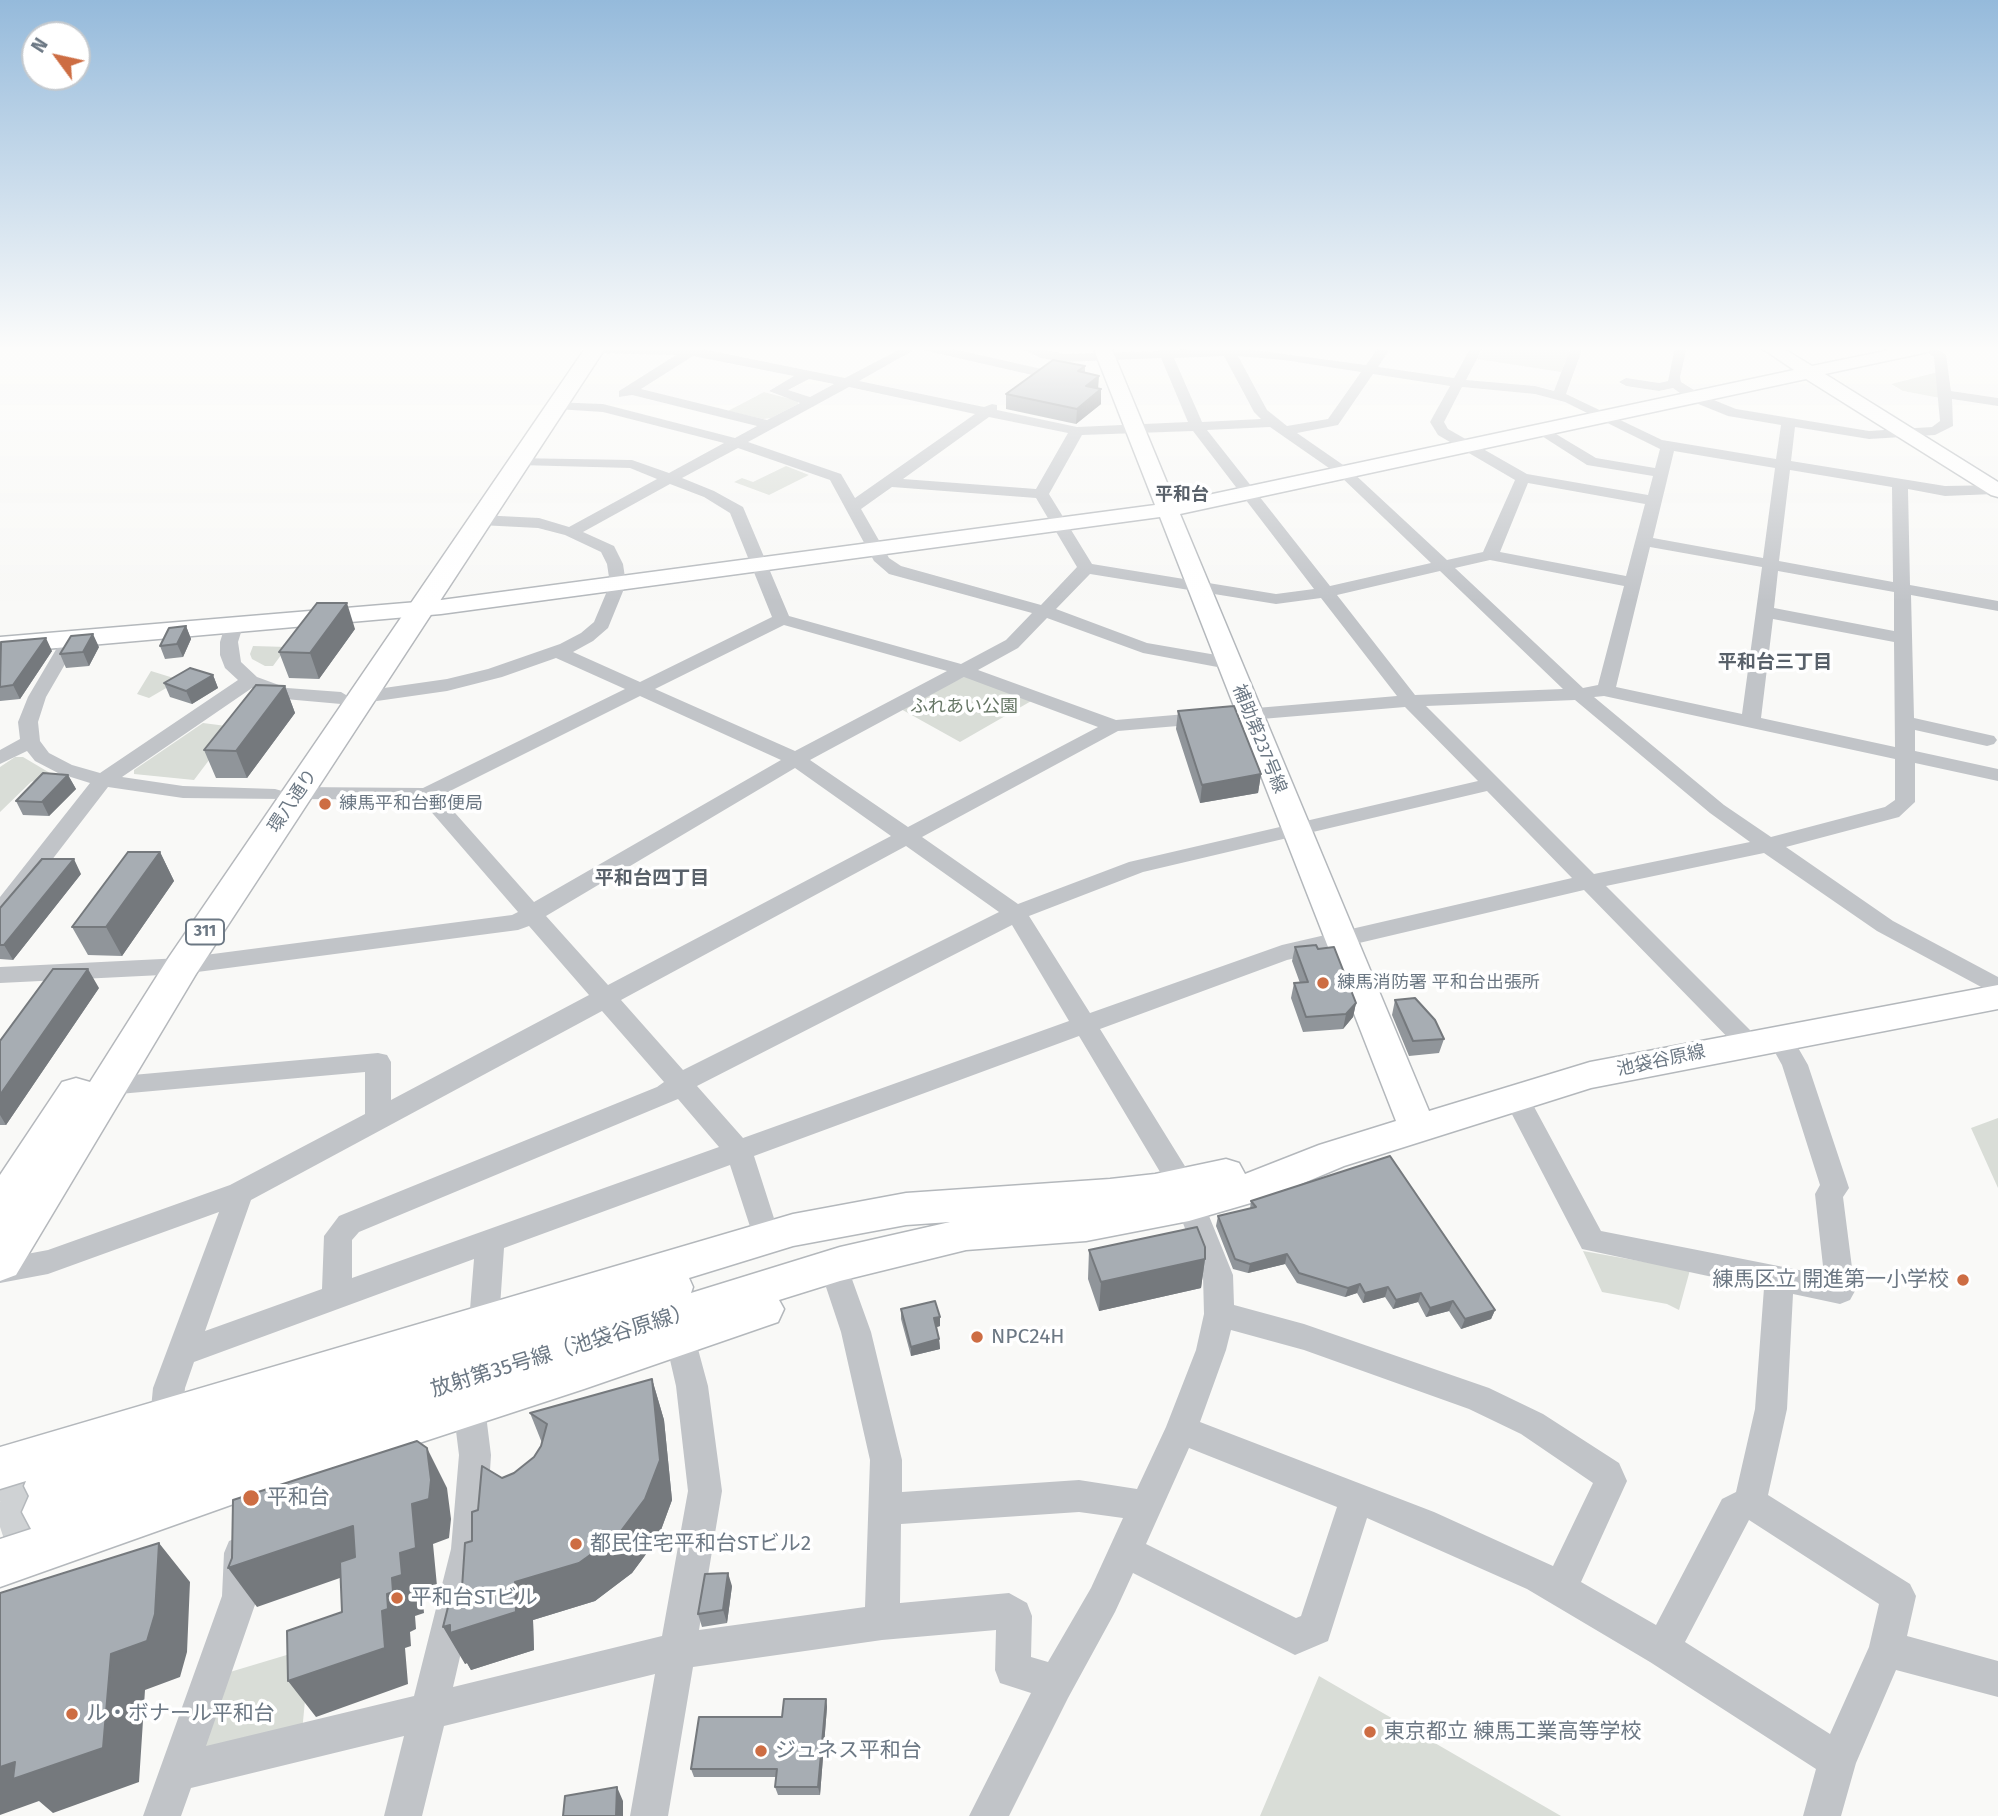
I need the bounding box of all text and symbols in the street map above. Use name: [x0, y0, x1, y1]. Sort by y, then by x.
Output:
north arrow: [21, 21, 91, 91]
text: N: [27, 34, 53, 57]
district label: 平和台: [1155, 484, 1209, 506]
district label: 平和台三丁目: [1718, 652, 1832, 674]
street label: 補助第237号線: [1227, 681, 1291, 797]
park label: ふれあい公園: [910, 696, 1018, 718]
street label: 環八通り: [264, 765, 322, 837]
place label: 練馬平和台郵便局: [339, 793, 483, 815]
marker: 練馬平和台郵便局: [317, 796, 333, 812]
district label: 平和台四丁目: [595, 868, 709, 890]
road number: 311: [186, 920, 224, 944]
place label: 練馬消防署 平和台出張所: [1337, 972, 1540, 994]
marker: 練馬消防署 平和台出張所: [1315, 975, 1331, 991]
street label: 池袋谷原線: [1615, 1041, 1707, 1081]
place label: 練馬区立 開進第一小学校: [1712, 1267, 1949, 1293]
marker: 練馬区立 開進第一小学校: [1955, 1272, 1971, 1288]
street label: 放射第35号線（池袋谷原線）: [428, 1299, 696, 1403]
place label: NPC24H: [991, 1324, 1065, 1350]
marker: NPC24H: [969, 1329, 985, 1345]
place label: 平和台: [267, 1485, 330, 1511]
marker: 平和台: [241, 1488, 261, 1508]
place label: 都民住宅平和台STビル2: [590, 1531, 811, 1557]
marker: 都民住宅平和台STビル2: [568, 1536, 584, 1552]
place label: 平和台STビル: [411, 1585, 538, 1611]
marker: 平和台STビル: [389, 1590, 405, 1606]
place label: ル・ボナール平和台: [86, 1701, 275, 1727]
marker: ル・ボナール平和台: [64, 1706, 80, 1722]
place label: 東京都立 練馬工業高等学校: [1384, 1719, 1642, 1745]
marker: 東京都立 練馬工業高等学校: [1362, 1724, 1378, 1740]
place label: ジュネス平和台: [775, 1738, 922, 1764]
marker: ジュネス平和台: [753, 1743, 769, 1759]

